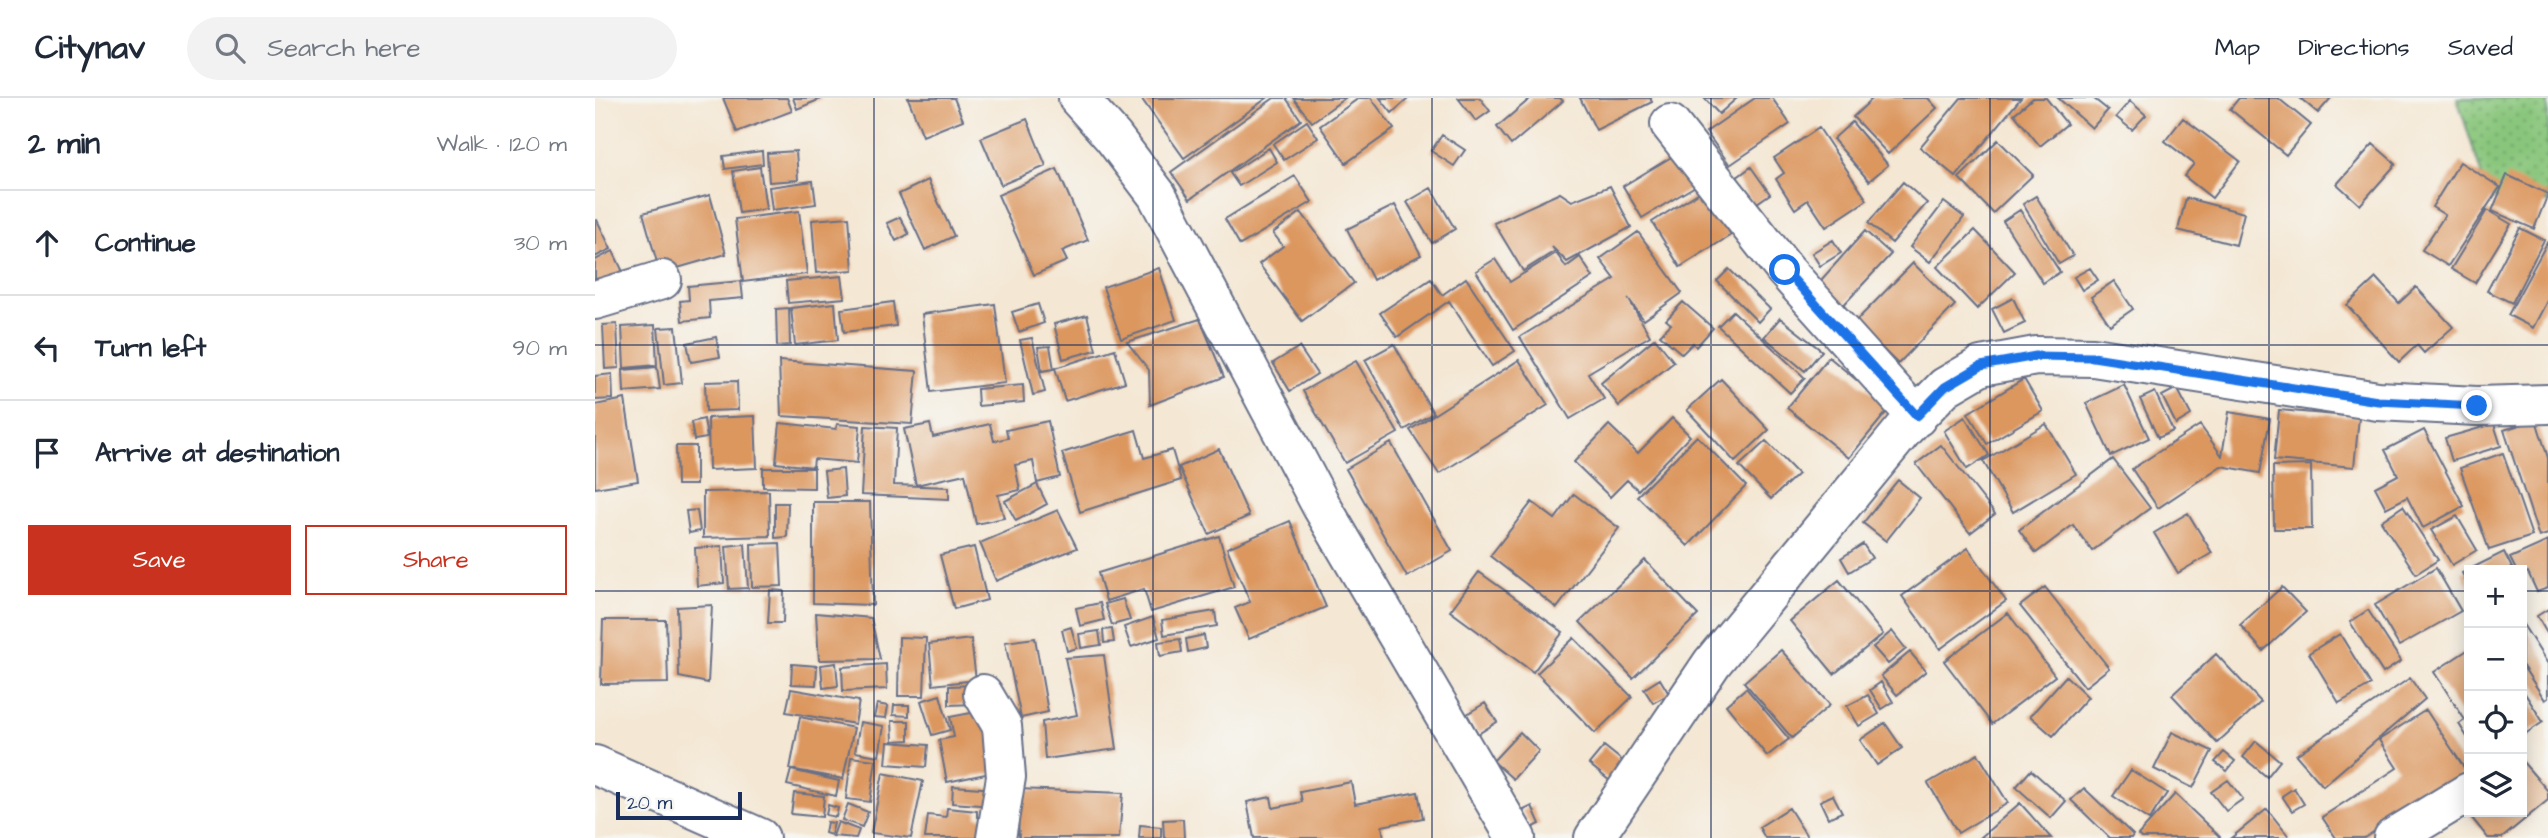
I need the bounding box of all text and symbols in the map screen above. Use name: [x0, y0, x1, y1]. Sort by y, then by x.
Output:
search box: [187, 17, 677, 80]
text: Citynav: [35, 25, 145, 71]
icon: search: [211, 29, 249, 67]
text: Search here: [267, 30, 421, 66]
text: Map: [2215, 31, 2260, 65]
text: Directions: [2298, 31, 2410, 65]
text: Saved: [2448, 31, 2513, 65]
text: 2 min: [28, 123, 100, 165]
text: Walk · 120 m: [437, 128, 567, 160]
icon: ahead: [28, 224, 66, 262]
text: Continue: [95, 225, 196, 261]
text: 30 m: [514, 227, 567, 259]
route start: [1769, 254, 1800, 285]
icon: left: [28, 329, 66, 367]
text: Turn left: [95, 330, 206, 366]
text: 90 m: [512, 332, 567, 364]
route end: [2461, 390, 2492, 421]
icon: arrive: [28, 434, 66, 472]
text: Arrive at destination: [95, 435, 340, 471]
button: Save: [28, 525, 291, 595]
button: Share: [305, 525, 567, 595]
map controls: [2464, 565, 2527, 817]
button: +: [2464, 565, 2527, 628]
button: −: [2464, 628, 2527, 691]
button: locate: [2464, 691, 2527, 754]
button: layers: [2464, 754, 2527, 817]
scale bar: [616, 789, 742, 821]
text: 20 m: [627, 790, 672, 817]

